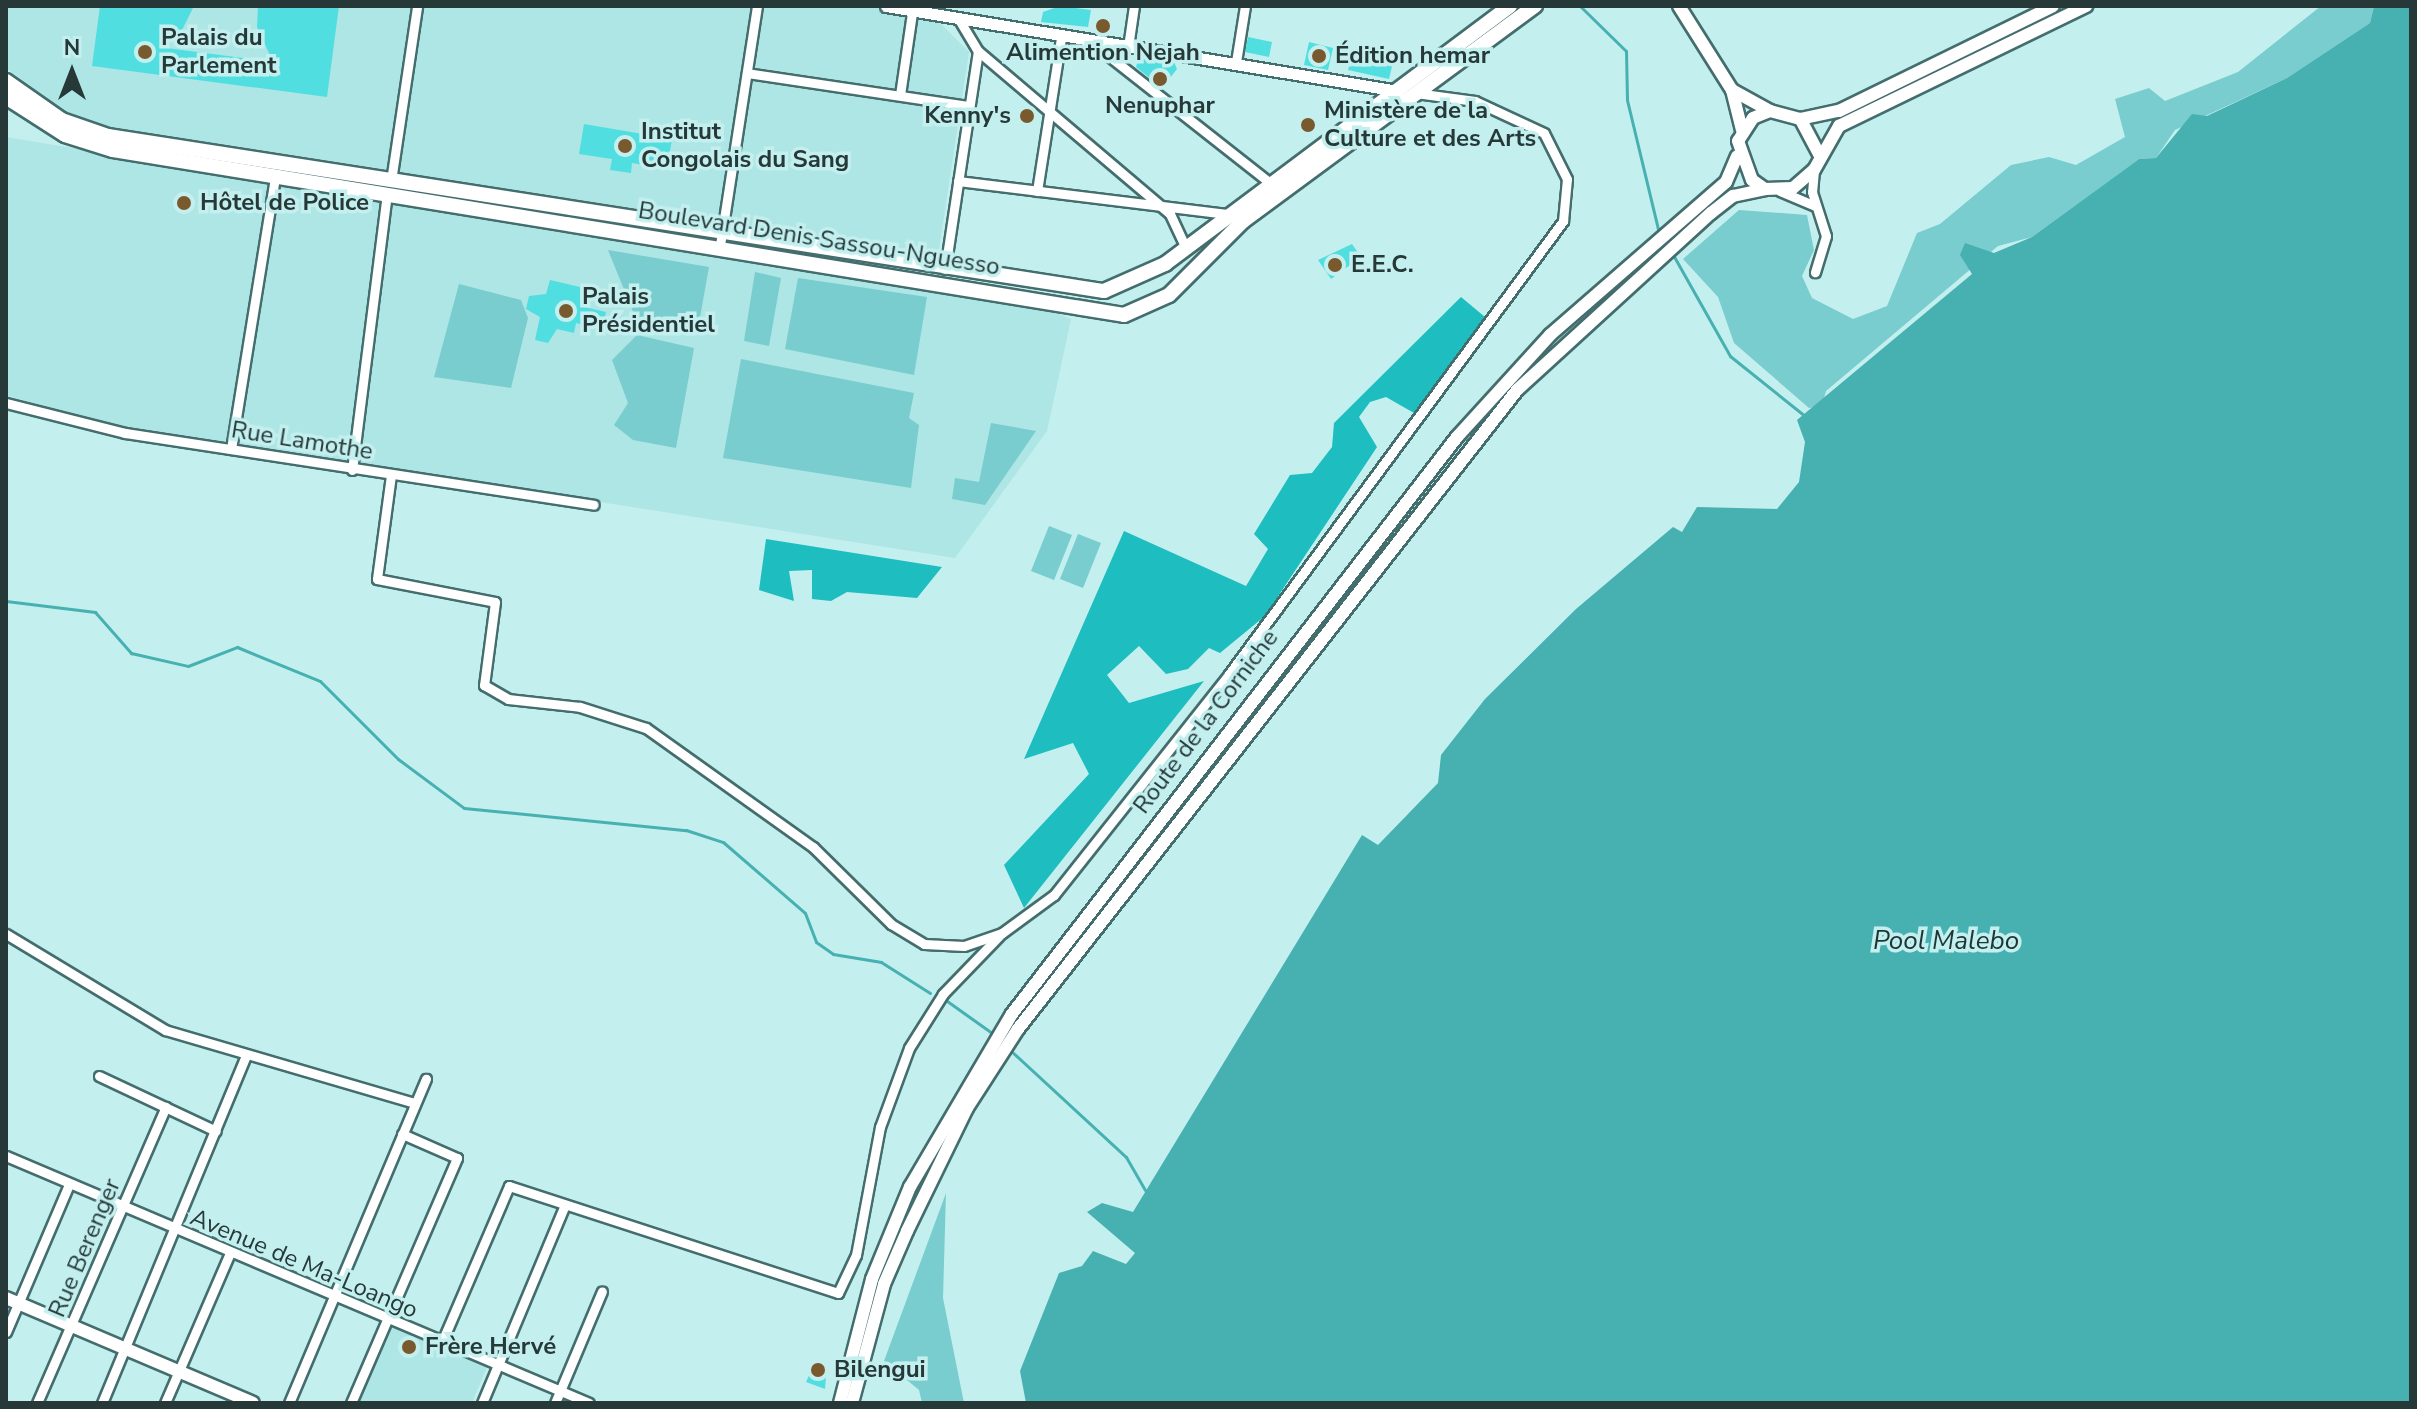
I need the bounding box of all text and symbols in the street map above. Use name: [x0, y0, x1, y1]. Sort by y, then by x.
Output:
marker: Alimention Nejah: [1094, 17, 1112, 35]
place label: Palais du Parlement: [161, 24, 276, 80]
north arrow: [32, 32, 112, 112]
text: N: [64, 33, 80, 63]
place label: Alimention Nejah: [1006, 39, 1200, 67]
place label: Édition hemar: [1335, 42, 1490, 70]
marker: Palais du Parlement: [136, 43, 154, 61]
marker: Édition hemar: [1310, 47, 1328, 65]
marker: Nenuphar: [1151, 70, 1169, 88]
place label: Nenuphar: [1105, 92, 1215, 120]
place label: Ministère de la Culture et des Arts: [1324, 97, 1536, 153]
place label: Kenny's: [924, 102, 1011, 130]
marker: Kenny's: [1018, 107, 1036, 125]
marker: Ministère de la Culture et des Arts: [1299, 116, 1317, 134]
place label: Institut Congolais du Sang: [641, 118, 849, 174]
marker: Institut Congolais du Sang: [616, 137, 634, 155]
place label: Hôtel de Police: [200, 189, 369, 217]
marker: Hôtel de Police: [175, 194, 193, 212]
street label: Boulevard Denis Sassou-Nguesso: [636, 196, 1002, 282]
place label: E.E.C.: [1351, 251, 1414, 279]
marker: E.E.C.: [1326, 256, 1344, 274]
place label: Palais Présidentiel: [582, 283, 715, 339]
marker: Palais Présidentiel: [557, 302, 575, 320]
street label: Rue Lamothe: [229, 416, 375, 466]
street label: Route de la Corniche: [1127, 624, 1285, 820]
water label: Pool Malebo: [1873, 925, 2019, 957]
street label: Rue Berenger: [43, 1174, 127, 1322]
street label: Avenue de Ma-Loango: [186, 1203, 422, 1325]
place label: Frère Hervé: [425, 1333, 556, 1361]
marker: Frère Hervé: [400, 1338, 418, 1356]
place label: Bilengui: [834, 1356, 926, 1384]
marker: Bilengui: [809, 1361, 827, 1379]

